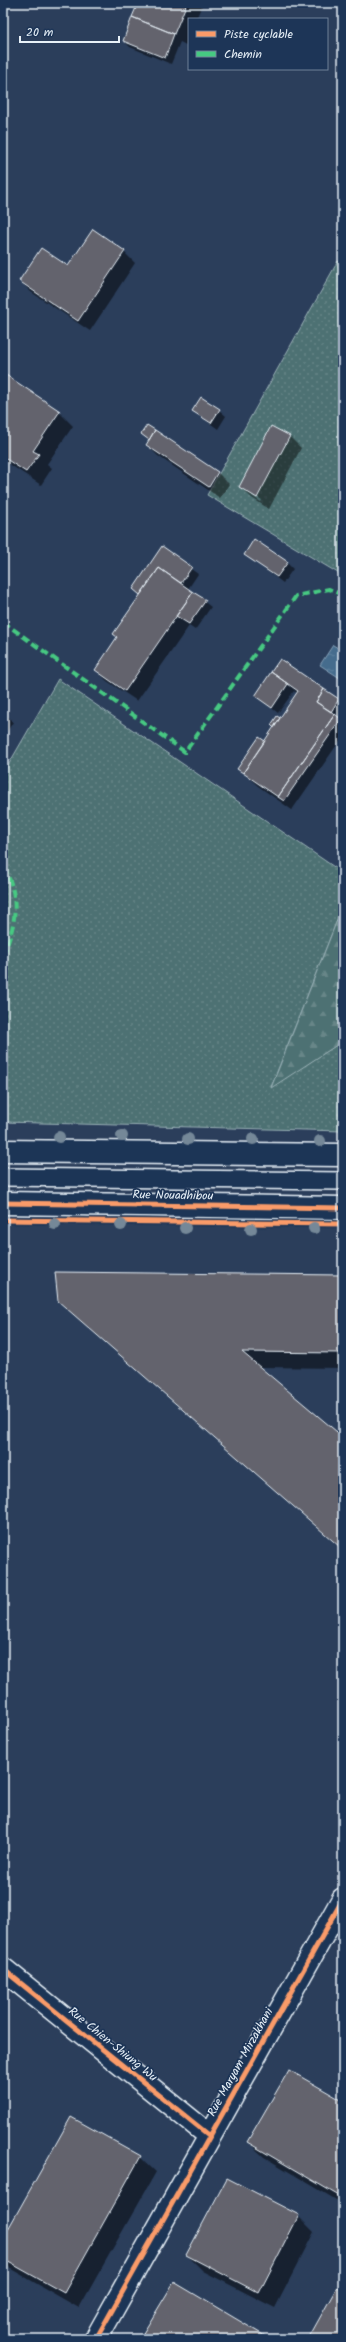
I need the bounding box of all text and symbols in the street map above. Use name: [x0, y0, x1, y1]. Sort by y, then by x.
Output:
scale bar: [20, 18, 119, 44]
legend: [188, 18, 328, 70]
text: 20 m: [26, 23, 54, 42]
text: Piste cyclable: [224, 25, 293, 44]
text: Chemin: [224, 45, 262, 64]
street label: Rue Nouadhibou: [132, 1185, 214, 1206]
street label: Rue Chien-Shiung Wu: [64, 2002, 162, 2087]
street label: Rue Maryam Mirzakhani: [203, 2003, 279, 2120]

